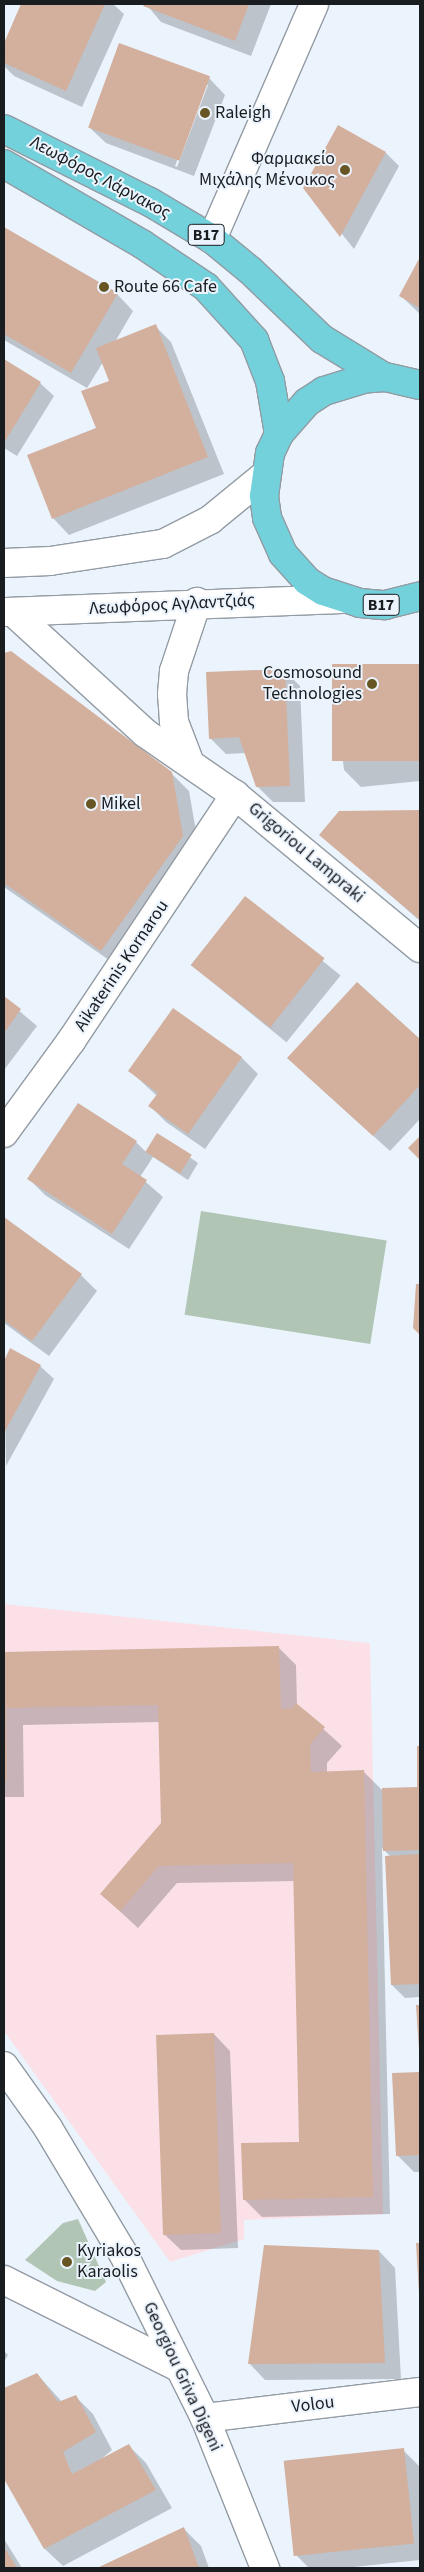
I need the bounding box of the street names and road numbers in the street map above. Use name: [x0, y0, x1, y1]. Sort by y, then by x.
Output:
street label: Λεωφόρος Λάρνακος: [26, 132, 174, 224]
road number: B17: [187, 222, 225, 248]
street label: Λεωφόρος Αγλαντζιάς: [89, 590, 255, 620]
road number: B17: [362, 592, 400, 618]
street label: Grigoriou Lampraki: [243, 798, 369, 908]
street label: Aikaterinis Kornarou: [70, 896, 174, 1036]
street label: Georgiou Griva Digeni: [138, 2299, 226, 2455]
street label: Volou: [290, 2392, 336, 2418]

